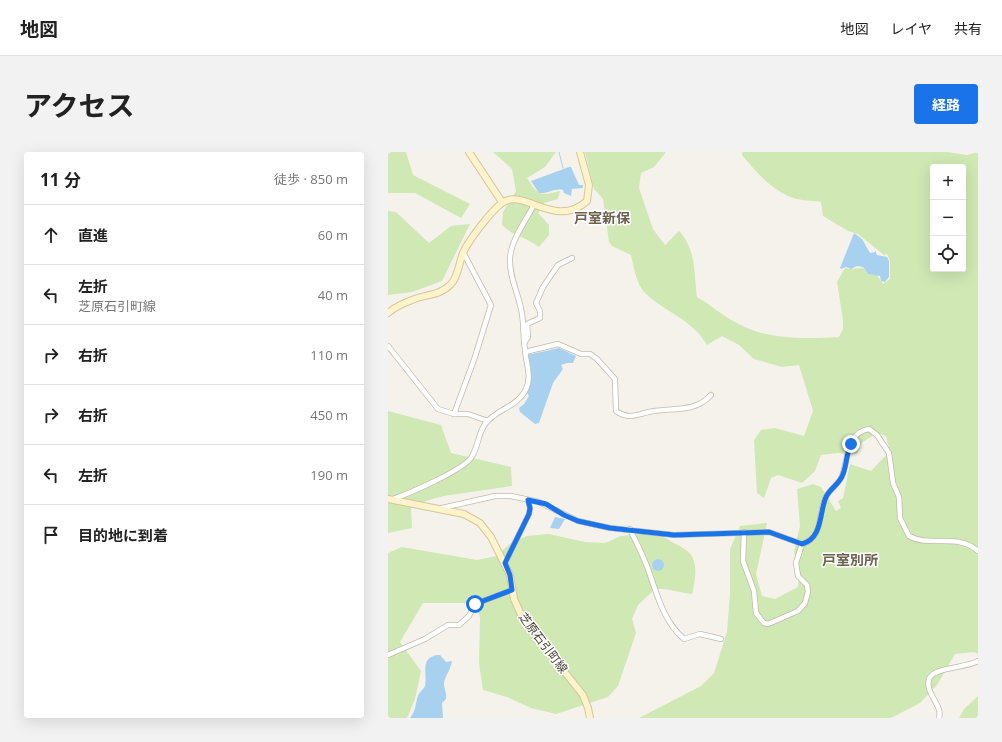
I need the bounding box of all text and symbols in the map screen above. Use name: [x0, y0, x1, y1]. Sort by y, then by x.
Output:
text: 地図: [20, 16, 58, 42]
text: 地図: [840, 19, 868, 38]
text: レイヤ: [890, 19, 932, 38]
text: 共有: [954, 19, 982, 38]
button: 経路: [914, 84, 978, 124]
text: アクセス: [24, 86, 135, 124]
map controls: [930, 164, 966, 272]
button: +: [930, 164, 966, 200]
text: 11 分: [40, 168, 81, 191]
text: 徒歩 · 850 m: [274, 170, 348, 188]
button: −: [930, 200, 966, 236]
district label: 戸室新保: [574, 208, 630, 227]
icon: ahead: [40, 224, 62, 246]
text: 直進: [78, 225, 108, 245]
text: 60 m: [318, 226, 348, 244]
button: locate: [930, 236, 966, 272]
text: 左折: [78, 276, 108, 296]
icon: left: [40, 284, 62, 306]
text: 40 m: [318, 286, 348, 304]
text: 芝原石引町線: [78, 297, 156, 315]
icon: right: [40, 344, 62, 366]
text: 右折: [78, 345, 108, 365]
text: 110 m: [310, 346, 348, 364]
icon: right: [40, 404, 62, 426]
text: 右折: [78, 405, 108, 425]
text: 450 m: [310, 406, 348, 424]
route end: [842, 435, 860, 453]
icon: left: [40, 464, 62, 486]
text: 左折: [78, 465, 108, 485]
text: 190 m: [310, 466, 348, 484]
icon: arrive: [40, 524, 62, 546]
text: 目的地に到着: [78, 525, 168, 545]
district label: 戸室別所: [822, 550, 878, 569]
route start: [466, 595, 484, 613]
street label: 芝原石引町線: [515, 609, 572, 677]

